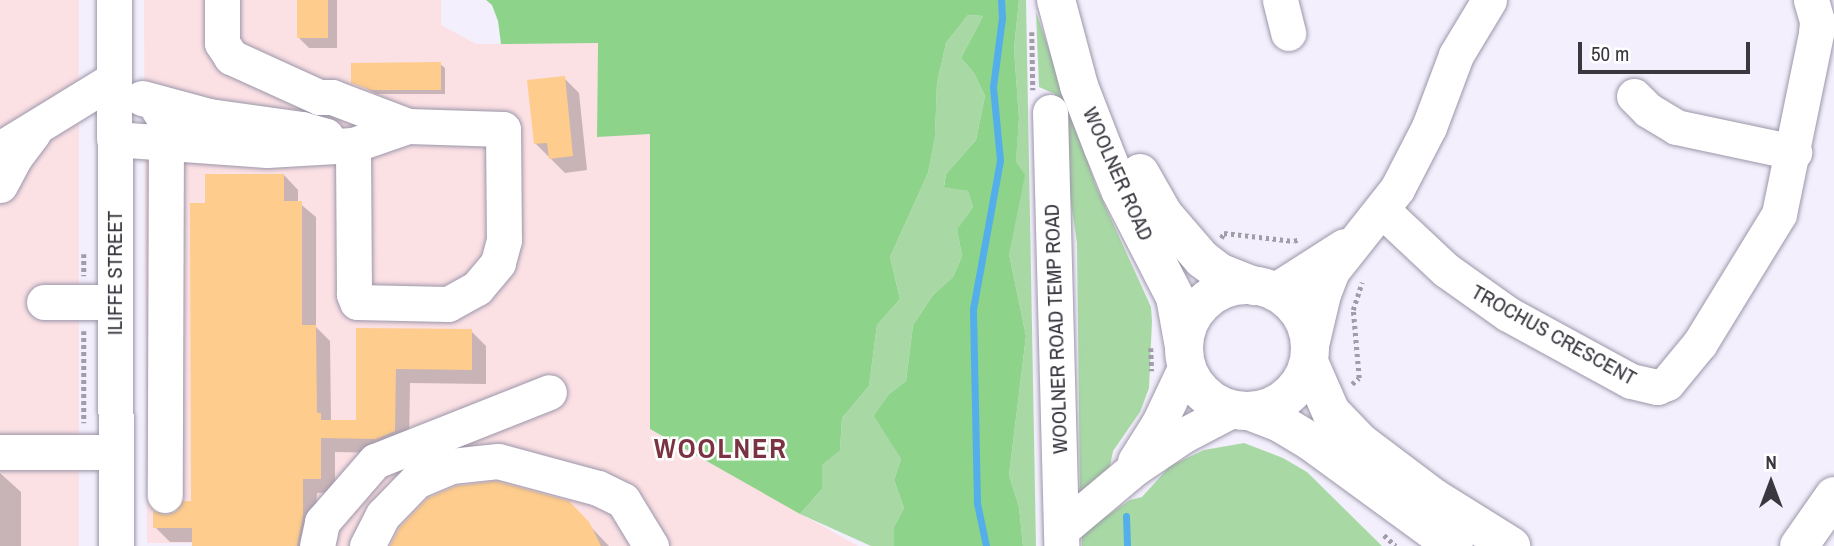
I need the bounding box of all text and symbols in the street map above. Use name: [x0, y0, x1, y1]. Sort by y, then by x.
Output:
scale bar: [1582, 28, 1754, 72]
text: 50 m: [1591, 39, 1629, 68]
street label: WOOLNER ROAD: [1077, 103, 1159, 245]
street label: WOOLNER ROAD TEMP ROAD: [1039, 203, 1073, 455]
street label: ILIFFE STREET: [102, 211, 128, 335]
street label: TROCHUS CRESCENT: [1467, 279, 1641, 391]
district label: WOOLNER: [655, 431, 787, 465]
north arrow: [1736, 448, 1806, 518]
text: N: [1765, 449, 1777, 475]

